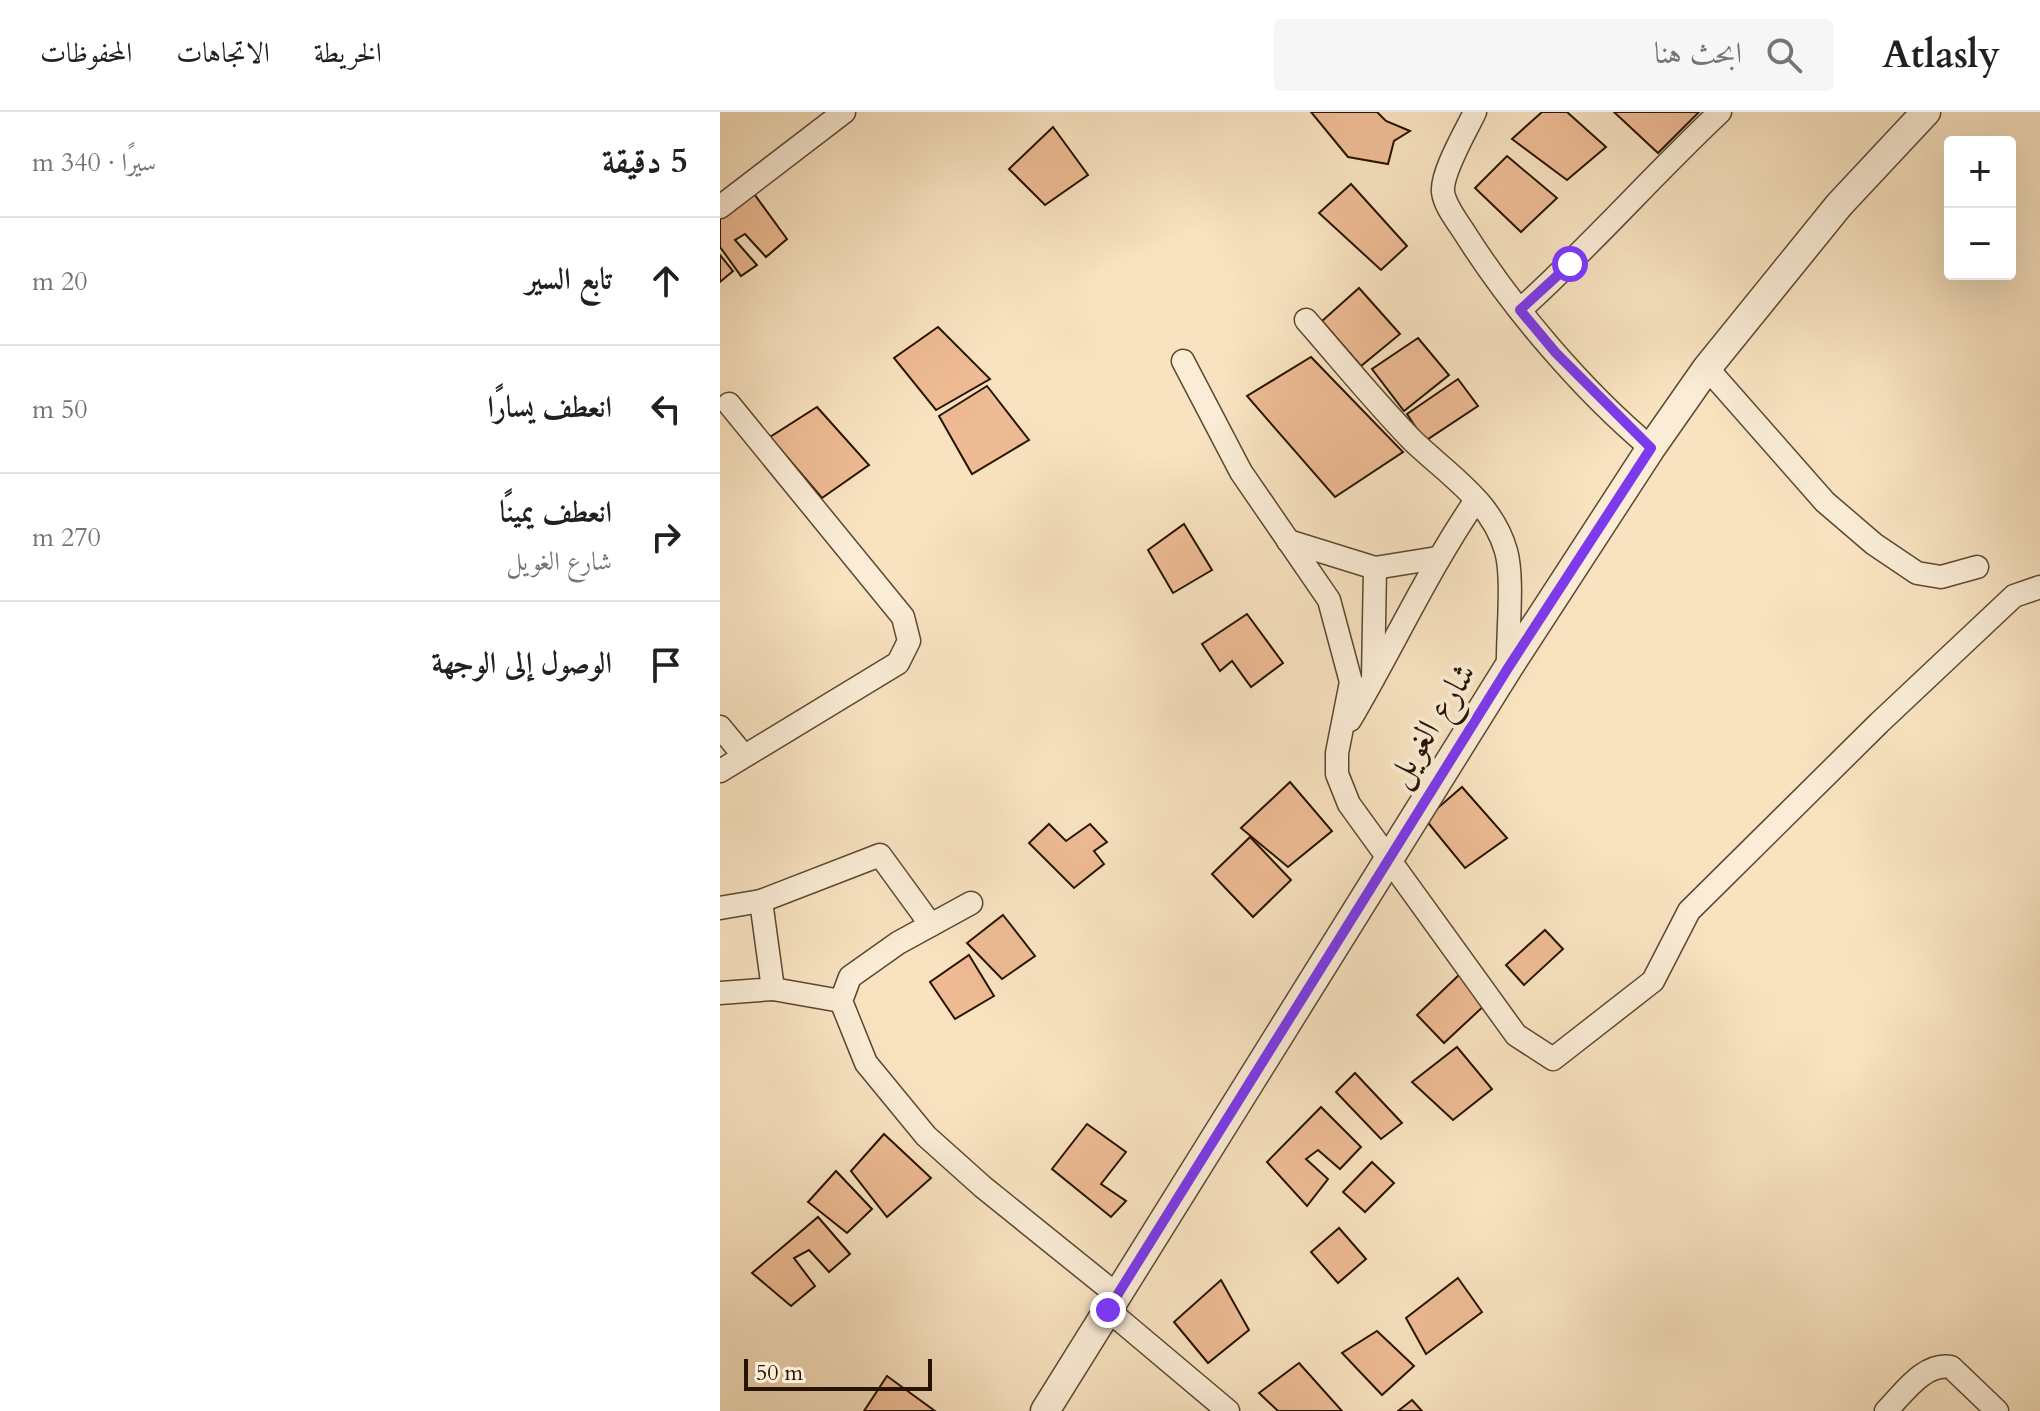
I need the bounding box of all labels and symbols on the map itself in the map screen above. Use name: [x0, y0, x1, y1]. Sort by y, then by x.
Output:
route start: [1552, 246, 1588, 282]
street label: شارع الغويل: [1375, 654, 1491, 798]
route end: [1090, 1292, 1126, 1328]
scale bar: [744, 1355, 932, 1391]

